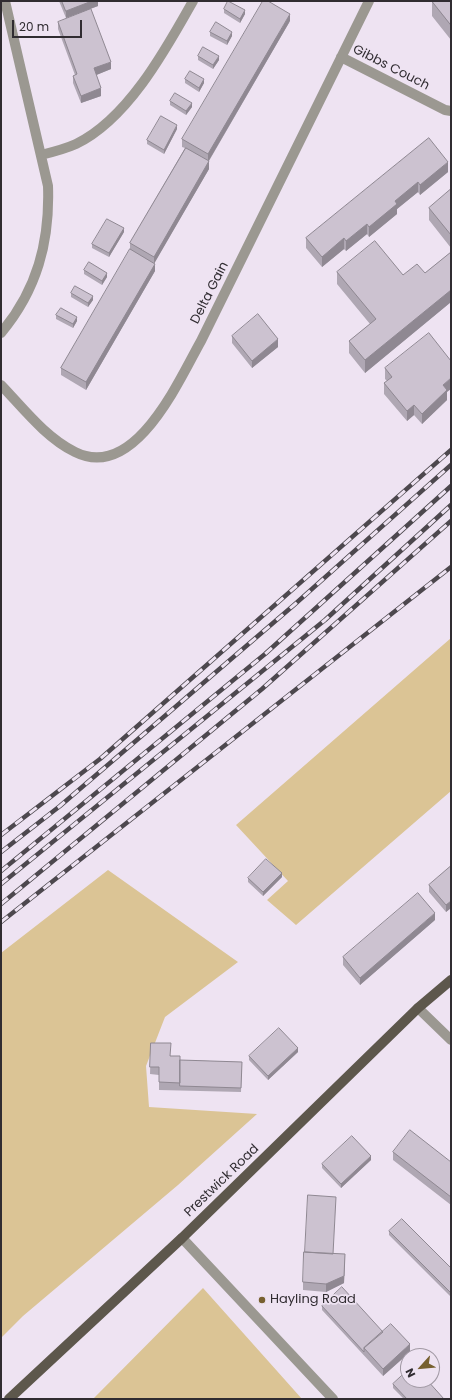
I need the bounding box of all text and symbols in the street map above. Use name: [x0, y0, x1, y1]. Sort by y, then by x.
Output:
scale bar: [14, 12, 84, 38]
text: 20 m: [19, 18, 49, 35]
street label: Gibbs Couch: [350, 42, 432, 94]
street label: Delta Gain: [188, 259, 232, 327]
street label: Prestwick Road: [181, 1141, 263, 1221]
place label: Hayling Road: [270, 1292, 356, 1308]
marker: Hayling Road: [257, 1295, 267, 1305]
north arrow: [400, 1348, 440, 1388]
text: N: [401, 1366, 419, 1380]

